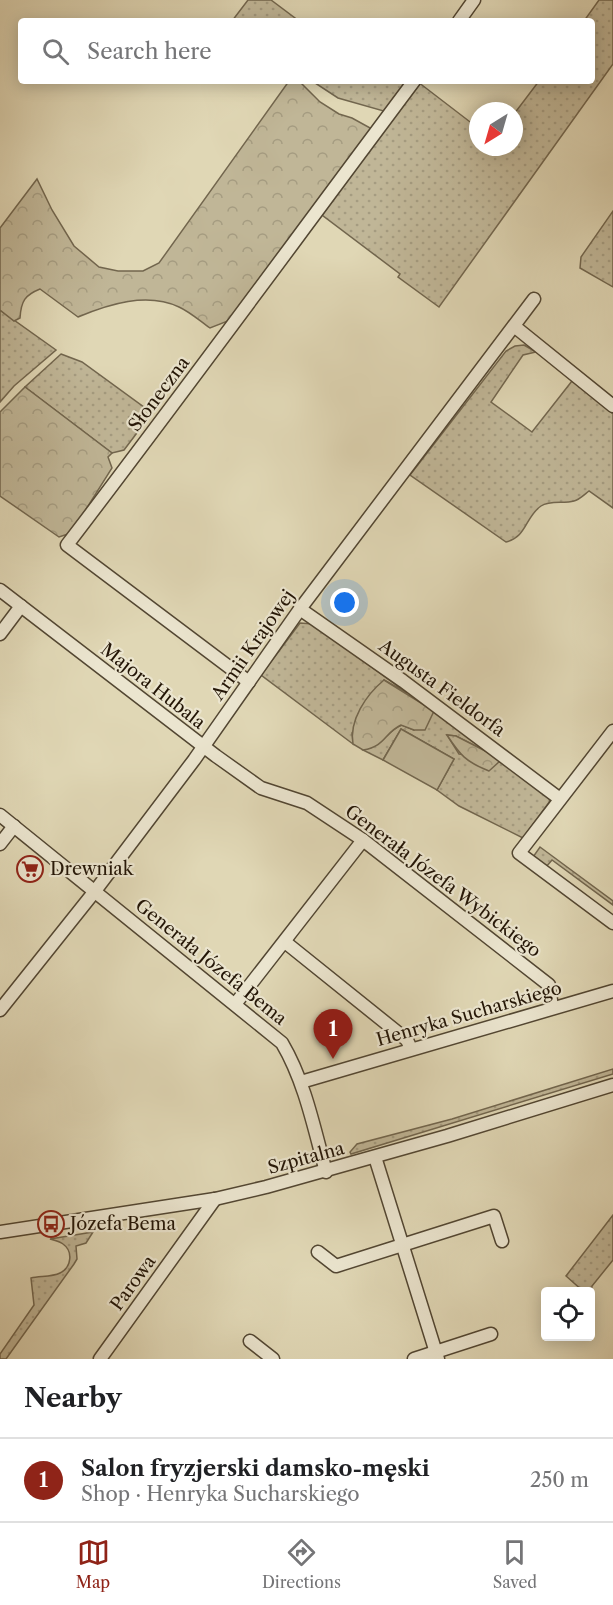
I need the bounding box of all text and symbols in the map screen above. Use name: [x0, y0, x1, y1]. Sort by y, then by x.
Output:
search box: [18, 18, 595, 84]
icon: search: [39, 35, 72, 68]
text: Search here: [87, 38, 212, 65]
north arrow: [469, 102, 523, 156]
street label: Słoneczna: [124, 352, 195, 436]
street label: Armii Krajowej: [206, 586, 299, 705]
your location: [330, 588, 359, 617]
street label: Augusta Fieldorfa: [374, 634, 510, 742]
street label: Majora Hubala: [96, 638, 210, 734]
street label: Generała Józefa Wybickiego: [341, 800, 545, 962]
supermarket icon: Drewniak: [15, 854, 45, 884]
place label: Drewniak: [50, 858, 135, 880]
street label: Generała Józefa Bema: [131, 894, 292, 1030]
street label: Henryka Sucharskiego: [374, 977, 564, 1051]
pin: 1: [314, 1010, 352, 1059]
street label: Szpitalna: [265, 1137, 347, 1179]
bus stop icon: Józefa Bema: [36, 1209, 66, 1239]
place label: Józefa Bema: [67, 1213, 176, 1235]
street label: Parowa: [106, 1251, 161, 1315]
map controls: [541, 1287, 595, 1341]
button: locate: [541, 1287, 595, 1341]
text: Nearby: [24, 1382, 122, 1414]
text: Salon fryzjerski damsko-męski: [81, 1455, 430, 1482]
text: 1: [39, 1468, 48, 1492]
text: 250 m: [530, 1468, 589, 1492]
text: Shop · Henryka Sucharskiego: [81, 1482, 360, 1506]
tab: Map: [76, 1536, 110, 1592]
tab: Directions: [262, 1536, 341, 1592]
tab: Saved: [493, 1536, 537, 1592]

